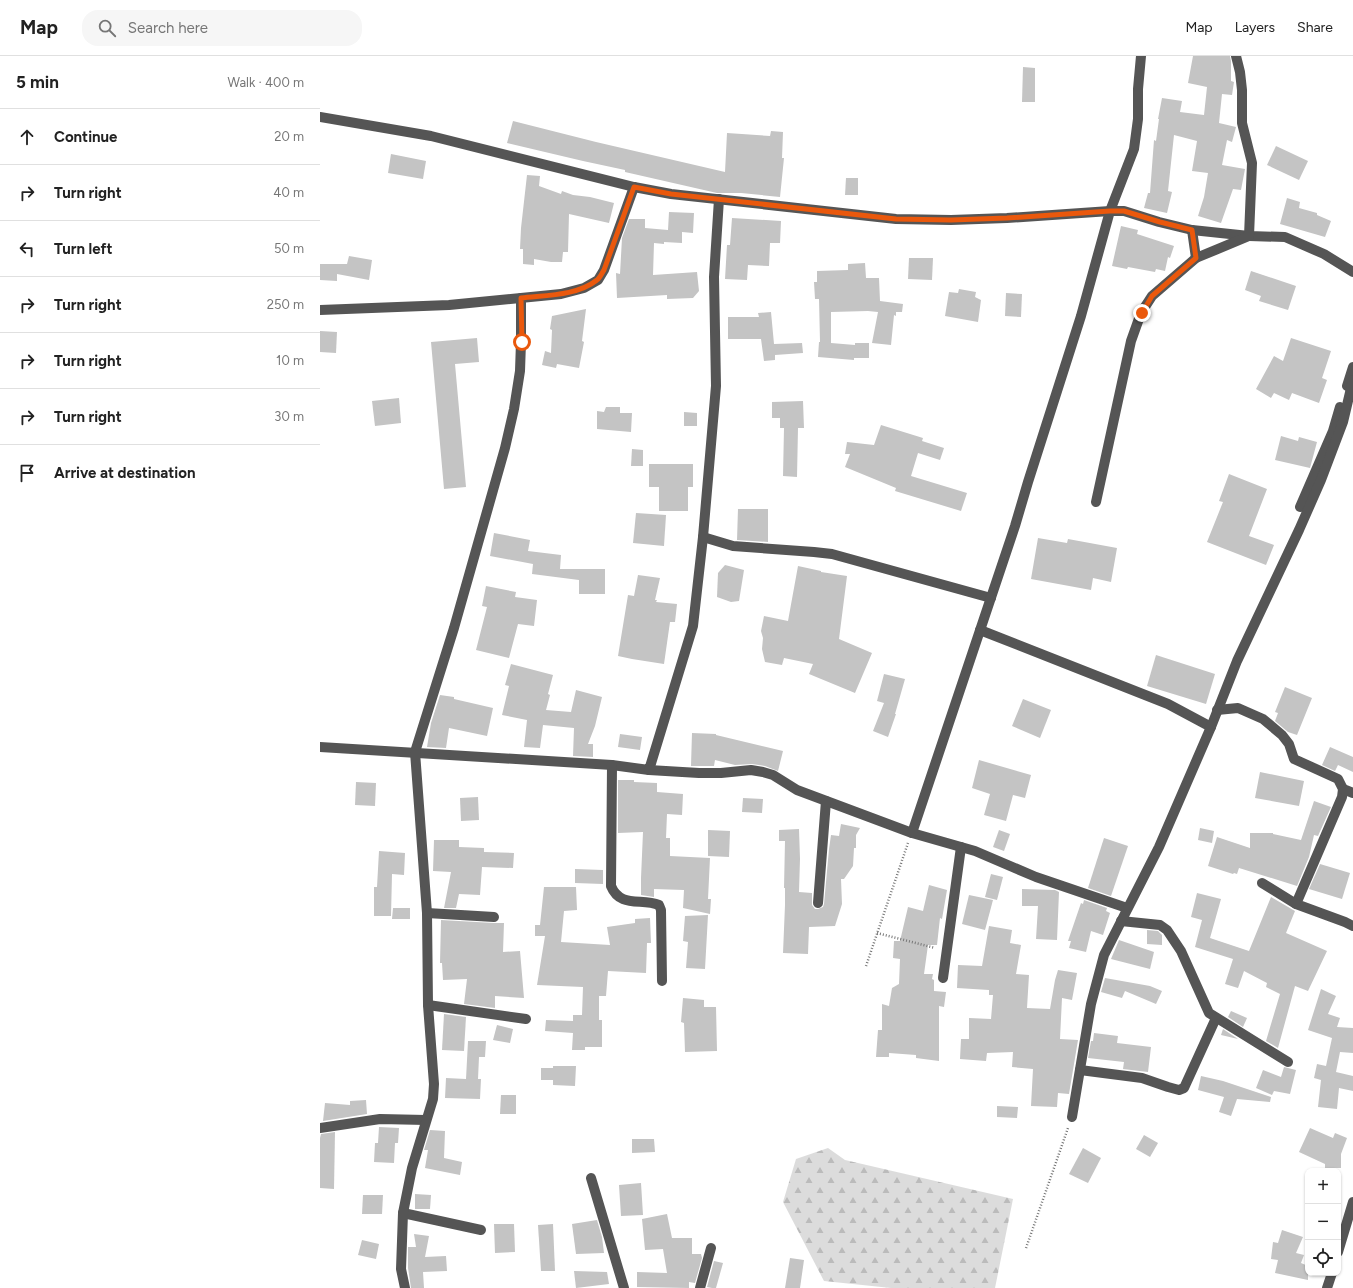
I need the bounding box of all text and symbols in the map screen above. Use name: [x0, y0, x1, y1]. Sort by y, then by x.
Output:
search box: [82, 10, 362, 46]
text: Map: [20, 16, 58, 39]
icon: search: [96, 17, 118, 39]
text: Search here: [128, 19, 208, 37]
text: Map: [1185, 19, 1213, 36]
text: Layers: [1235, 19, 1275, 36]
text: Share: [1297, 19, 1333, 36]
text: 5 min: [16, 72, 59, 92]
text: Walk · 400 m: [228, 75, 304, 90]
icon: ahead: [16, 126, 38, 148]
text: Continue: [54, 128, 117, 146]
text: 20 m: [274, 129, 304, 144]
icon: right: [16, 182, 38, 204]
text: Turn right: [54, 184, 122, 202]
text: 40 m: [273, 185, 304, 200]
icon: left: [16, 238, 38, 260]
text: Turn left: [54, 240, 112, 258]
text: 50 m: [274, 241, 304, 256]
icon: right: [16, 294, 38, 316]
text: Turn right: [54, 296, 122, 314]
text: 250 m: [267, 297, 304, 312]
route end: [1133, 304, 1151, 322]
route start: [513, 333, 531, 351]
icon: right: [16, 350, 38, 372]
text: Turn right: [54, 352, 122, 370]
text: 10 m: [276, 353, 304, 368]
icon: right: [16, 406, 38, 428]
text: Turn right: [54, 408, 122, 426]
text: 30 m: [274, 409, 304, 424]
icon: arrive: [16, 462, 38, 484]
text: Arrive at destination: [54, 464, 195, 482]
map controls: [1305, 1168, 1341, 1276]
button: +: [1305, 1168, 1341, 1204]
button: −: [1305, 1204, 1341, 1240]
button: locate: [1305, 1240, 1341, 1276]

